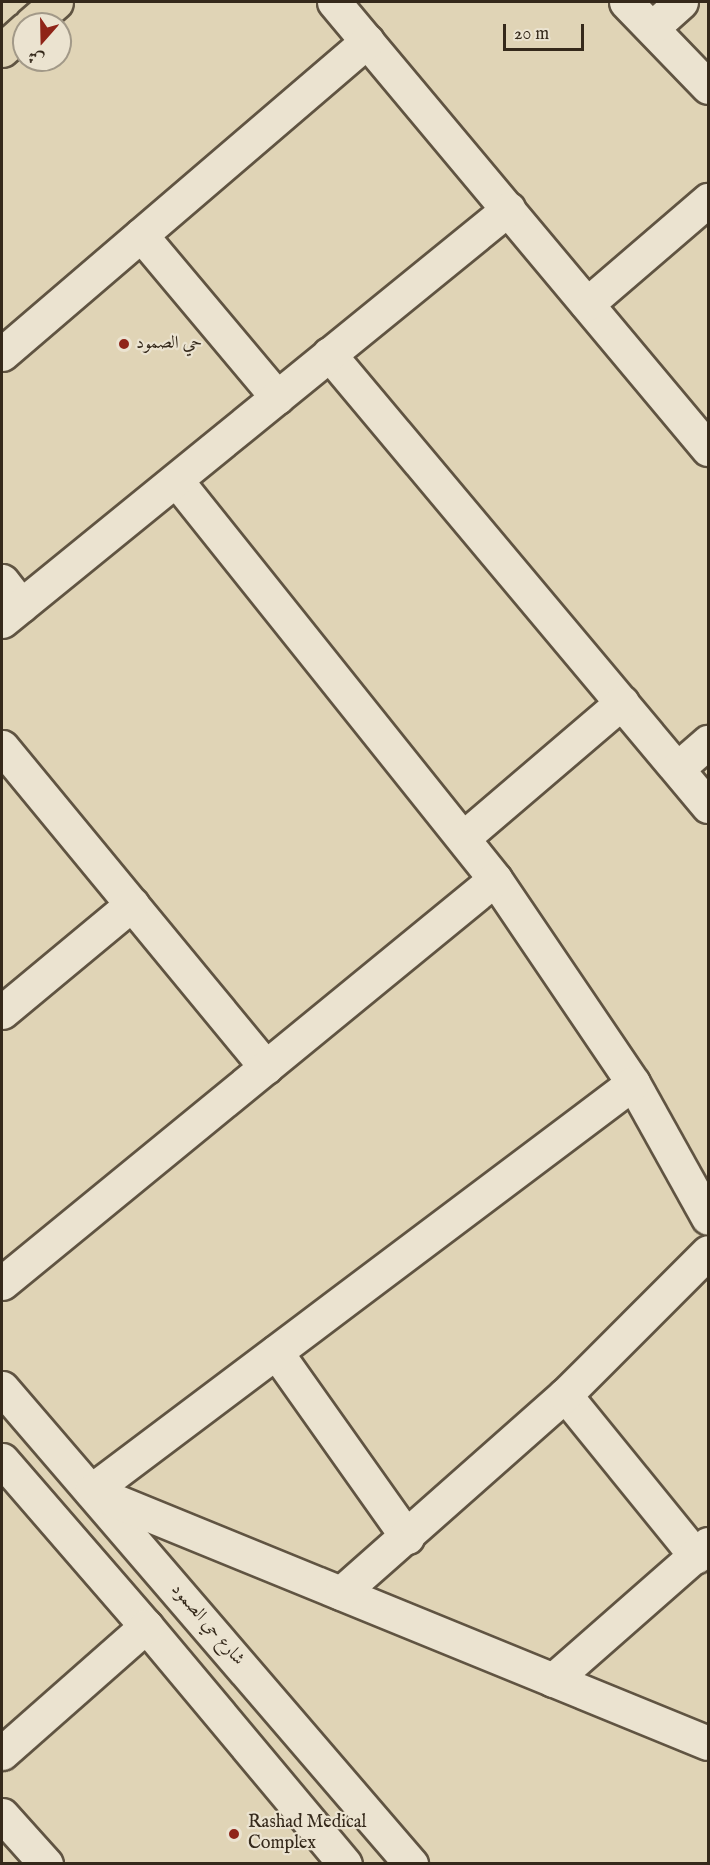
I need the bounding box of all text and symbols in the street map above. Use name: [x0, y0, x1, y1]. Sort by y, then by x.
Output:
north arrow: [12, 12, 72, 72]
scale bar: [506, 12, 587, 50]
text: 20 m: [514, 23, 549, 46]
text: ش: [26, 45, 47, 69]
place label: حي الصمود: [136, 333, 202, 355]
marker: حي الصمود: [117, 337, 131, 351]
street label: شارع حي الصمود: [166, 1580, 248, 1670]
place label: Rashad Medical Complex: [248, 1813, 366, 1856]
marker: Rashad Medical Complex: [225, 1825, 243, 1843]

